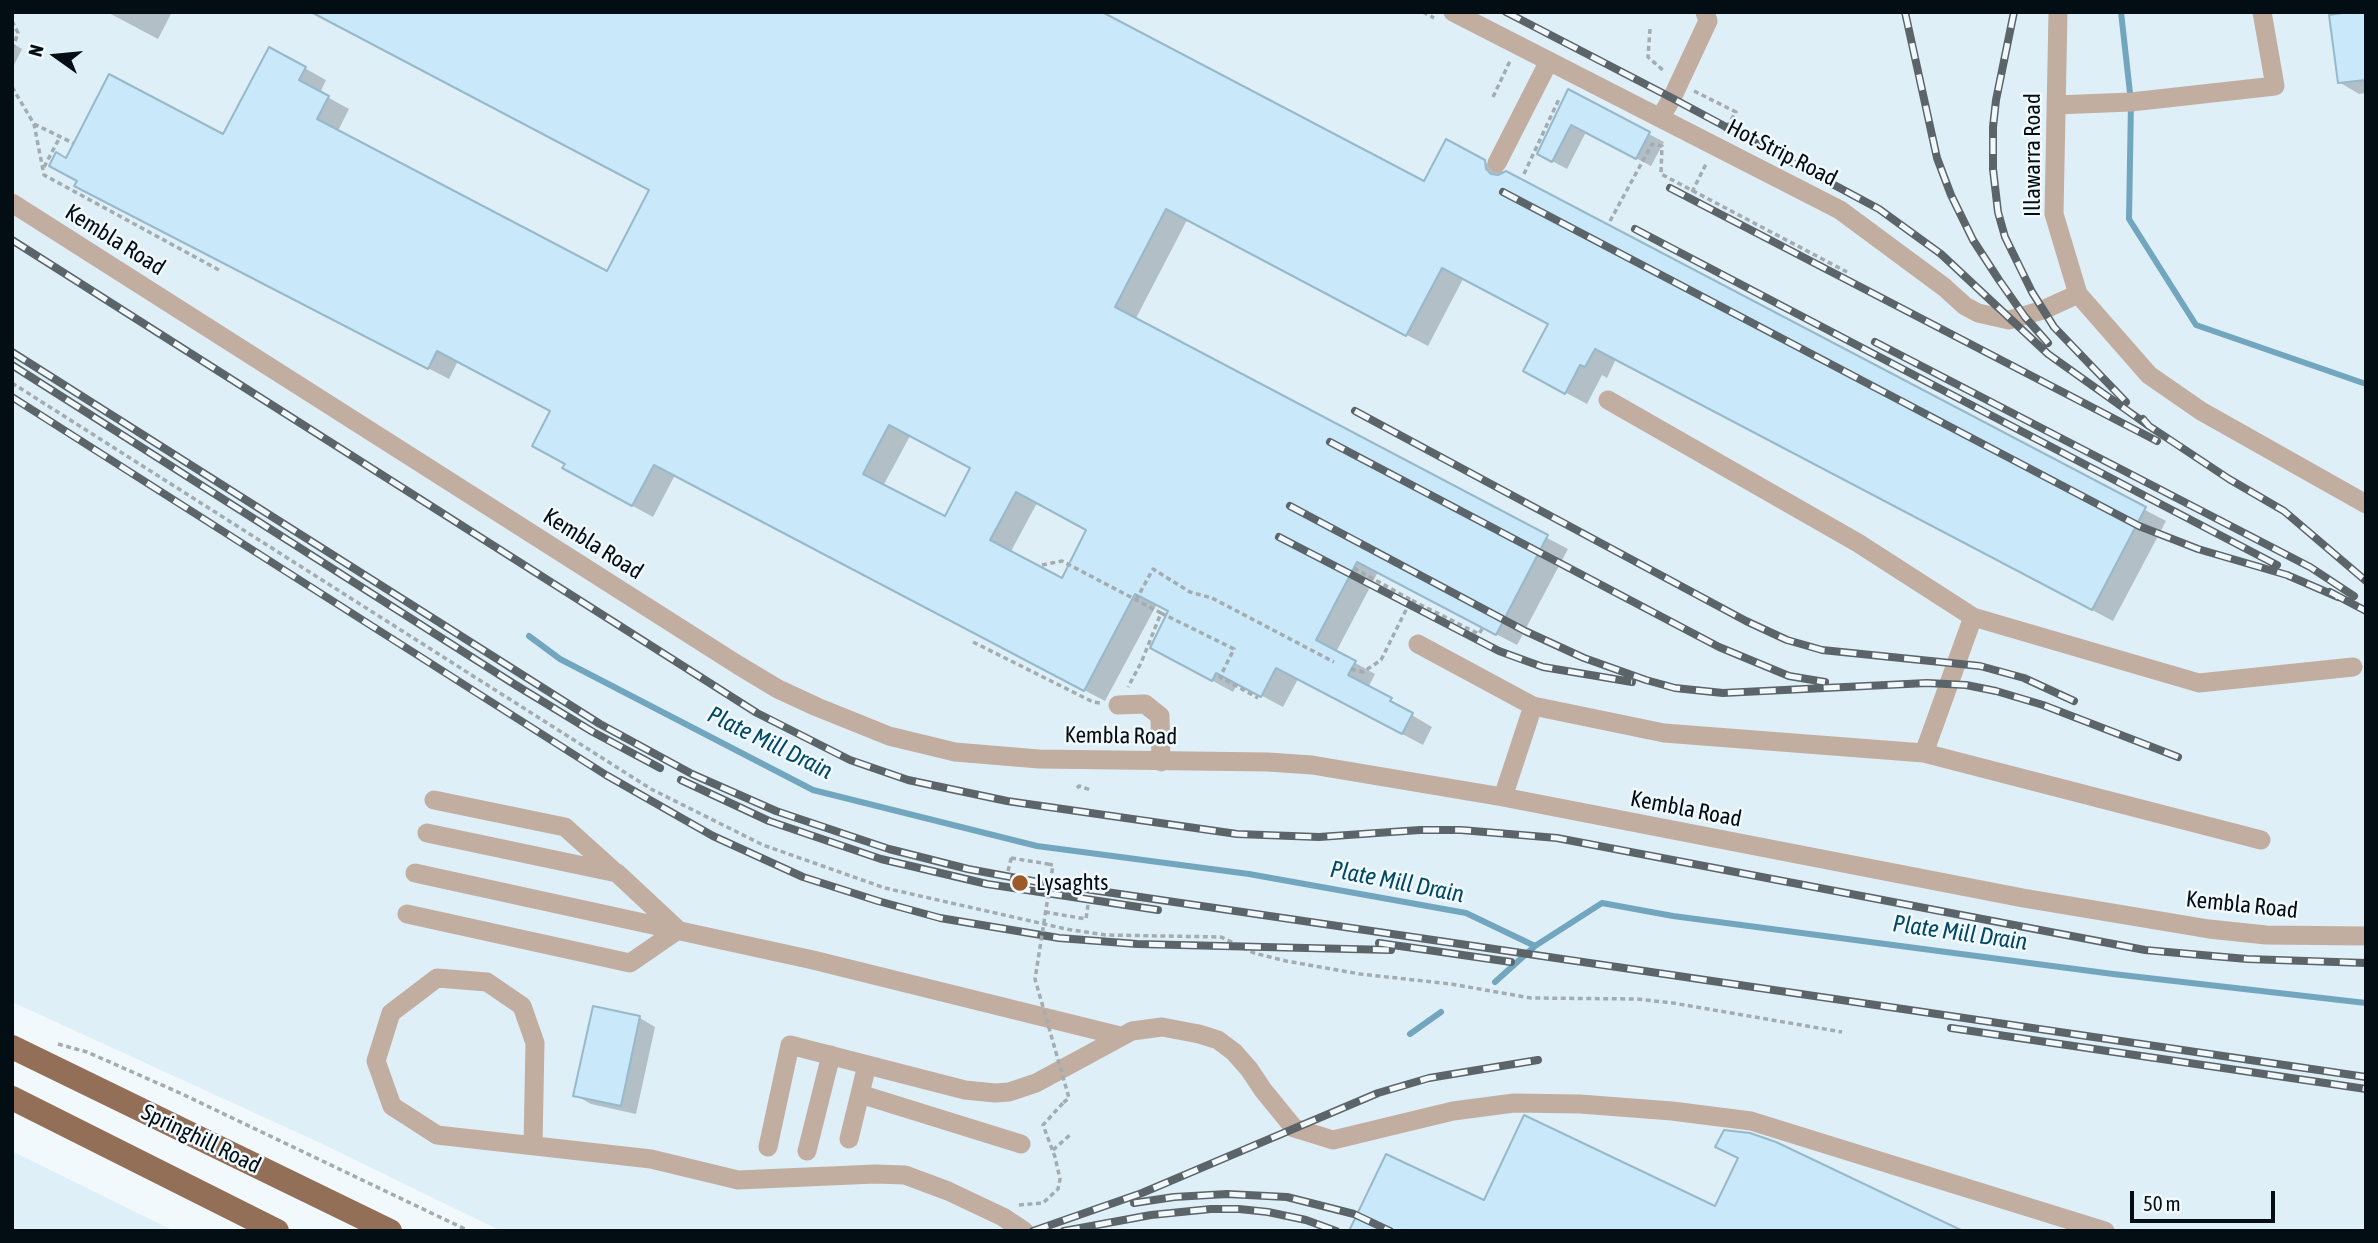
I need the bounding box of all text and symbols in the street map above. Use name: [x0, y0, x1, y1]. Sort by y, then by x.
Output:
north arrow: [21, 21, 91, 91]
text: N: [24, 42, 48, 59]
street label: Illawarra Road: [2019, 93, 2047, 217]
street label: Hot Strip Road: [1722, 113, 1842, 193]
street label: Kembla Road: [60, 198, 170, 282]
street label: Kembla Road: [538, 502, 648, 586]
water label: Plate Mill Drain: [703, 700, 837, 786]
street label: Kembla Road: [1064, 721, 1178, 751]
street label: Kembla Road: [1628, 785, 1744, 833]
water label: Plate Mill Drain: [1328, 855, 1466, 909]
place label: Lysaghts: [1036, 869, 1108, 897]
marker: Lysaghts: [1010, 873, 1030, 893]
street label: Kembla Road: [2185, 885, 2299, 925]
water label: Plate Mill Drain: [1891, 909, 2029, 957]
street label: Springhill Road: [137, 1098, 265, 1180]
scale bar: [2133, 1176, 2278, 1220]
text: 50 m: [2143, 1191, 2181, 1215]

